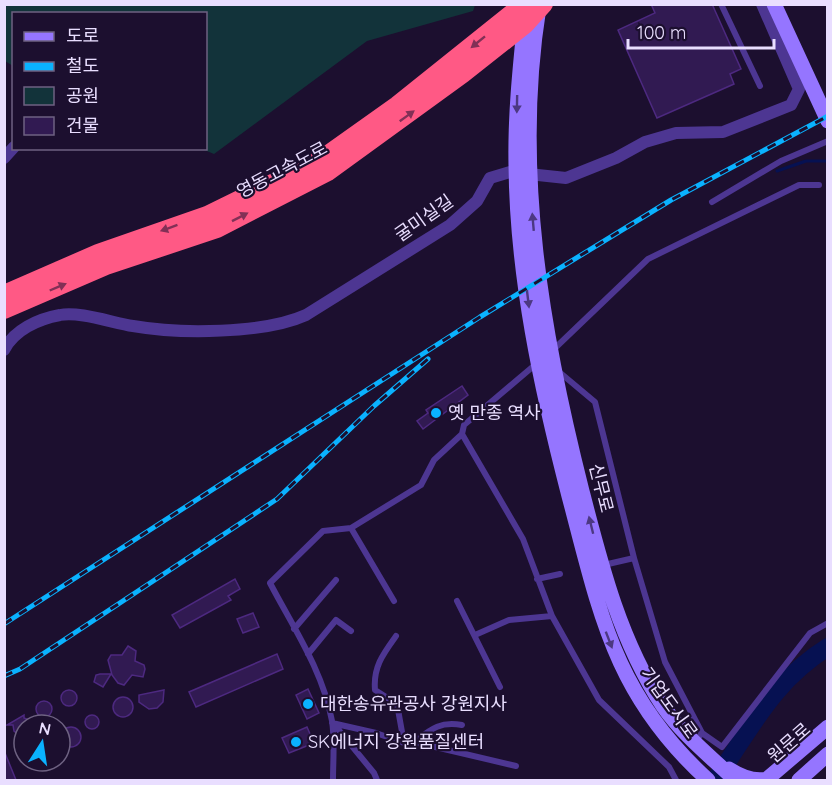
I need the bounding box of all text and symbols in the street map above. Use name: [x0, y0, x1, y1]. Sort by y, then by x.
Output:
legend: [12, 12, 207, 150]
scale bar: [628, 12, 774, 50]
text: 100 m: [637, 21, 686, 44]
text: 도로: [66, 24, 99, 47]
one-way arrow: [471, 36, 486, 48]
text: 철도: [66, 54, 99, 77]
text: 공원: [66, 84, 99, 107]
one-way arrow: [512, 95, 522, 114]
one-way arrow: [399, 111, 414, 123]
text: 건물: [66, 114, 99, 137]
street label: 영동고속도로: [233, 136, 331, 203]
street label: 굴미실길: [390, 189, 457, 246]
one-way arrow: [232, 212, 249, 222]
one-way arrow: [528, 213, 538, 232]
one-way arrow: [160, 224, 178, 234]
one-way arrow: [50, 282, 68, 292]
one-way arrow: [523, 289, 532, 308]
place label: 옛 만종 역사: [448, 401, 541, 424]
marker: 옛 만종 역사: [429, 406, 443, 420]
street label: 신무로: [584, 461, 619, 515]
one-way arrow: [585, 516, 595, 534]
one-way arrow: [605, 631, 615, 649]
street label: 기업도시로: [636, 662, 703, 743]
place label: 대한송유관공사 강원지사: [320, 692, 508, 715]
marker: 대한송유관공사 강원지사: [301, 697, 315, 711]
north arrow: [12, 713, 72, 773]
text: N: [37, 717, 53, 739]
street label: 원문로: [762, 718, 815, 768]
place label: SK에너지 강원품질센터: [308, 730, 484, 753]
marker: SK에너지 강원품질센터: [289, 735, 303, 749]

